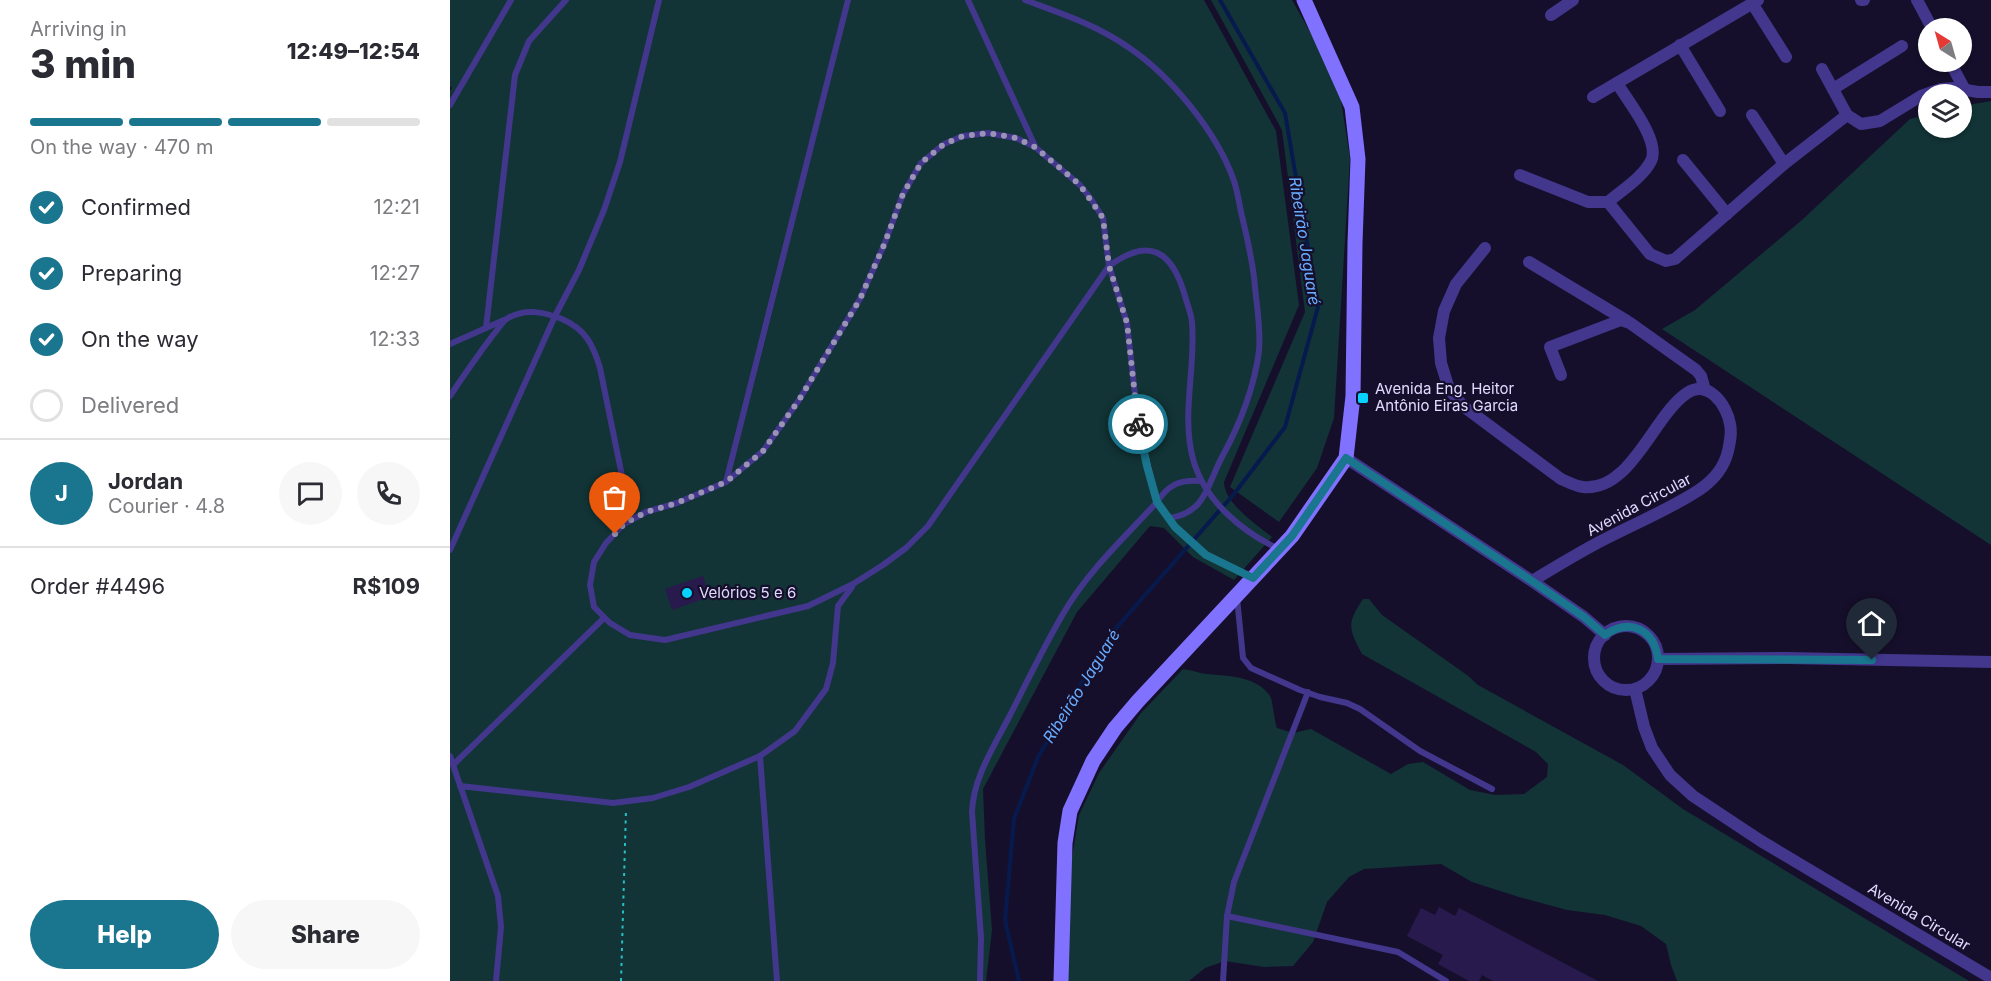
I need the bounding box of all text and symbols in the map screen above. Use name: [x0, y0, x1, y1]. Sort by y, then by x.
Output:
text: Arriving in: [30, 17, 127, 41]
north arrow: [1918, 18, 1972, 72]
map controls: [1918, 18, 1972, 138]
text: 12:49–12:54: [287, 38, 420, 64]
text: 3 min: [30, 40, 136, 87]
button: layers: [1918, 84, 1972, 138]
text: On the way · 470 m: [30, 135, 214, 159]
water label: Ribeirão Jaguaré: [1285, 175, 1325, 307]
icon: check: [30, 191, 63, 224]
text: Confirmed: [81, 194, 191, 220]
text: 12:21: [374, 195, 420, 219]
icon: check: [30, 257, 63, 290]
text: Preparing: [81, 260, 182, 286]
text: 12:27: [370, 261, 420, 285]
icon: check: [30, 323, 63, 356]
text: On the way: [81, 326, 199, 352]
text: 12:33: [369, 327, 420, 351]
place label: Avenida Eng. Heitor Antônio Eiras Garcia: [1375, 379, 1518, 415]
marker: Avenida Eng. Heitor Antônio Eiras Garcia: [1356, 391, 1370, 405]
text: Delivered: [81, 392, 179, 418]
courier: [1108, 394, 1168, 454]
icon: bike: [1122, 408, 1155, 441]
button: chat: [279, 462, 342, 525]
button: phone: [357, 462, 420, 525]
text: Jordan: [108, 468, 183, 494]
street label: Avenida Circular: [1583, 469, 1695, 540]
pin: [589, 472, 640, 534]
text: J: [55, 480, 68, 506]
icon: bag: [598, 481, 631, 514]
text: Courier · 4.8: [108, 494, 225, 518]
text: Order #4496: [30, 573, 165, 599]
text: R$109: [353, 573, 420, 599]
place label: Velórios 5 e 6: [699, 583, 796, 602]
marker: Velórios 5 e 6: [680, 586, 694, 600]
pin: [1846, 598, 1897, 660]
icon: home: [1855, 607, 1888, 640]
water label: Ribeirão Jaguaré: [1038, 626, 1124, 746]
street label: Avenida Circular: [1865, 879, 1974, 955]
button: Help: [30, 900, 219, 969]
button: Share: [231, 900, 420, 969]

